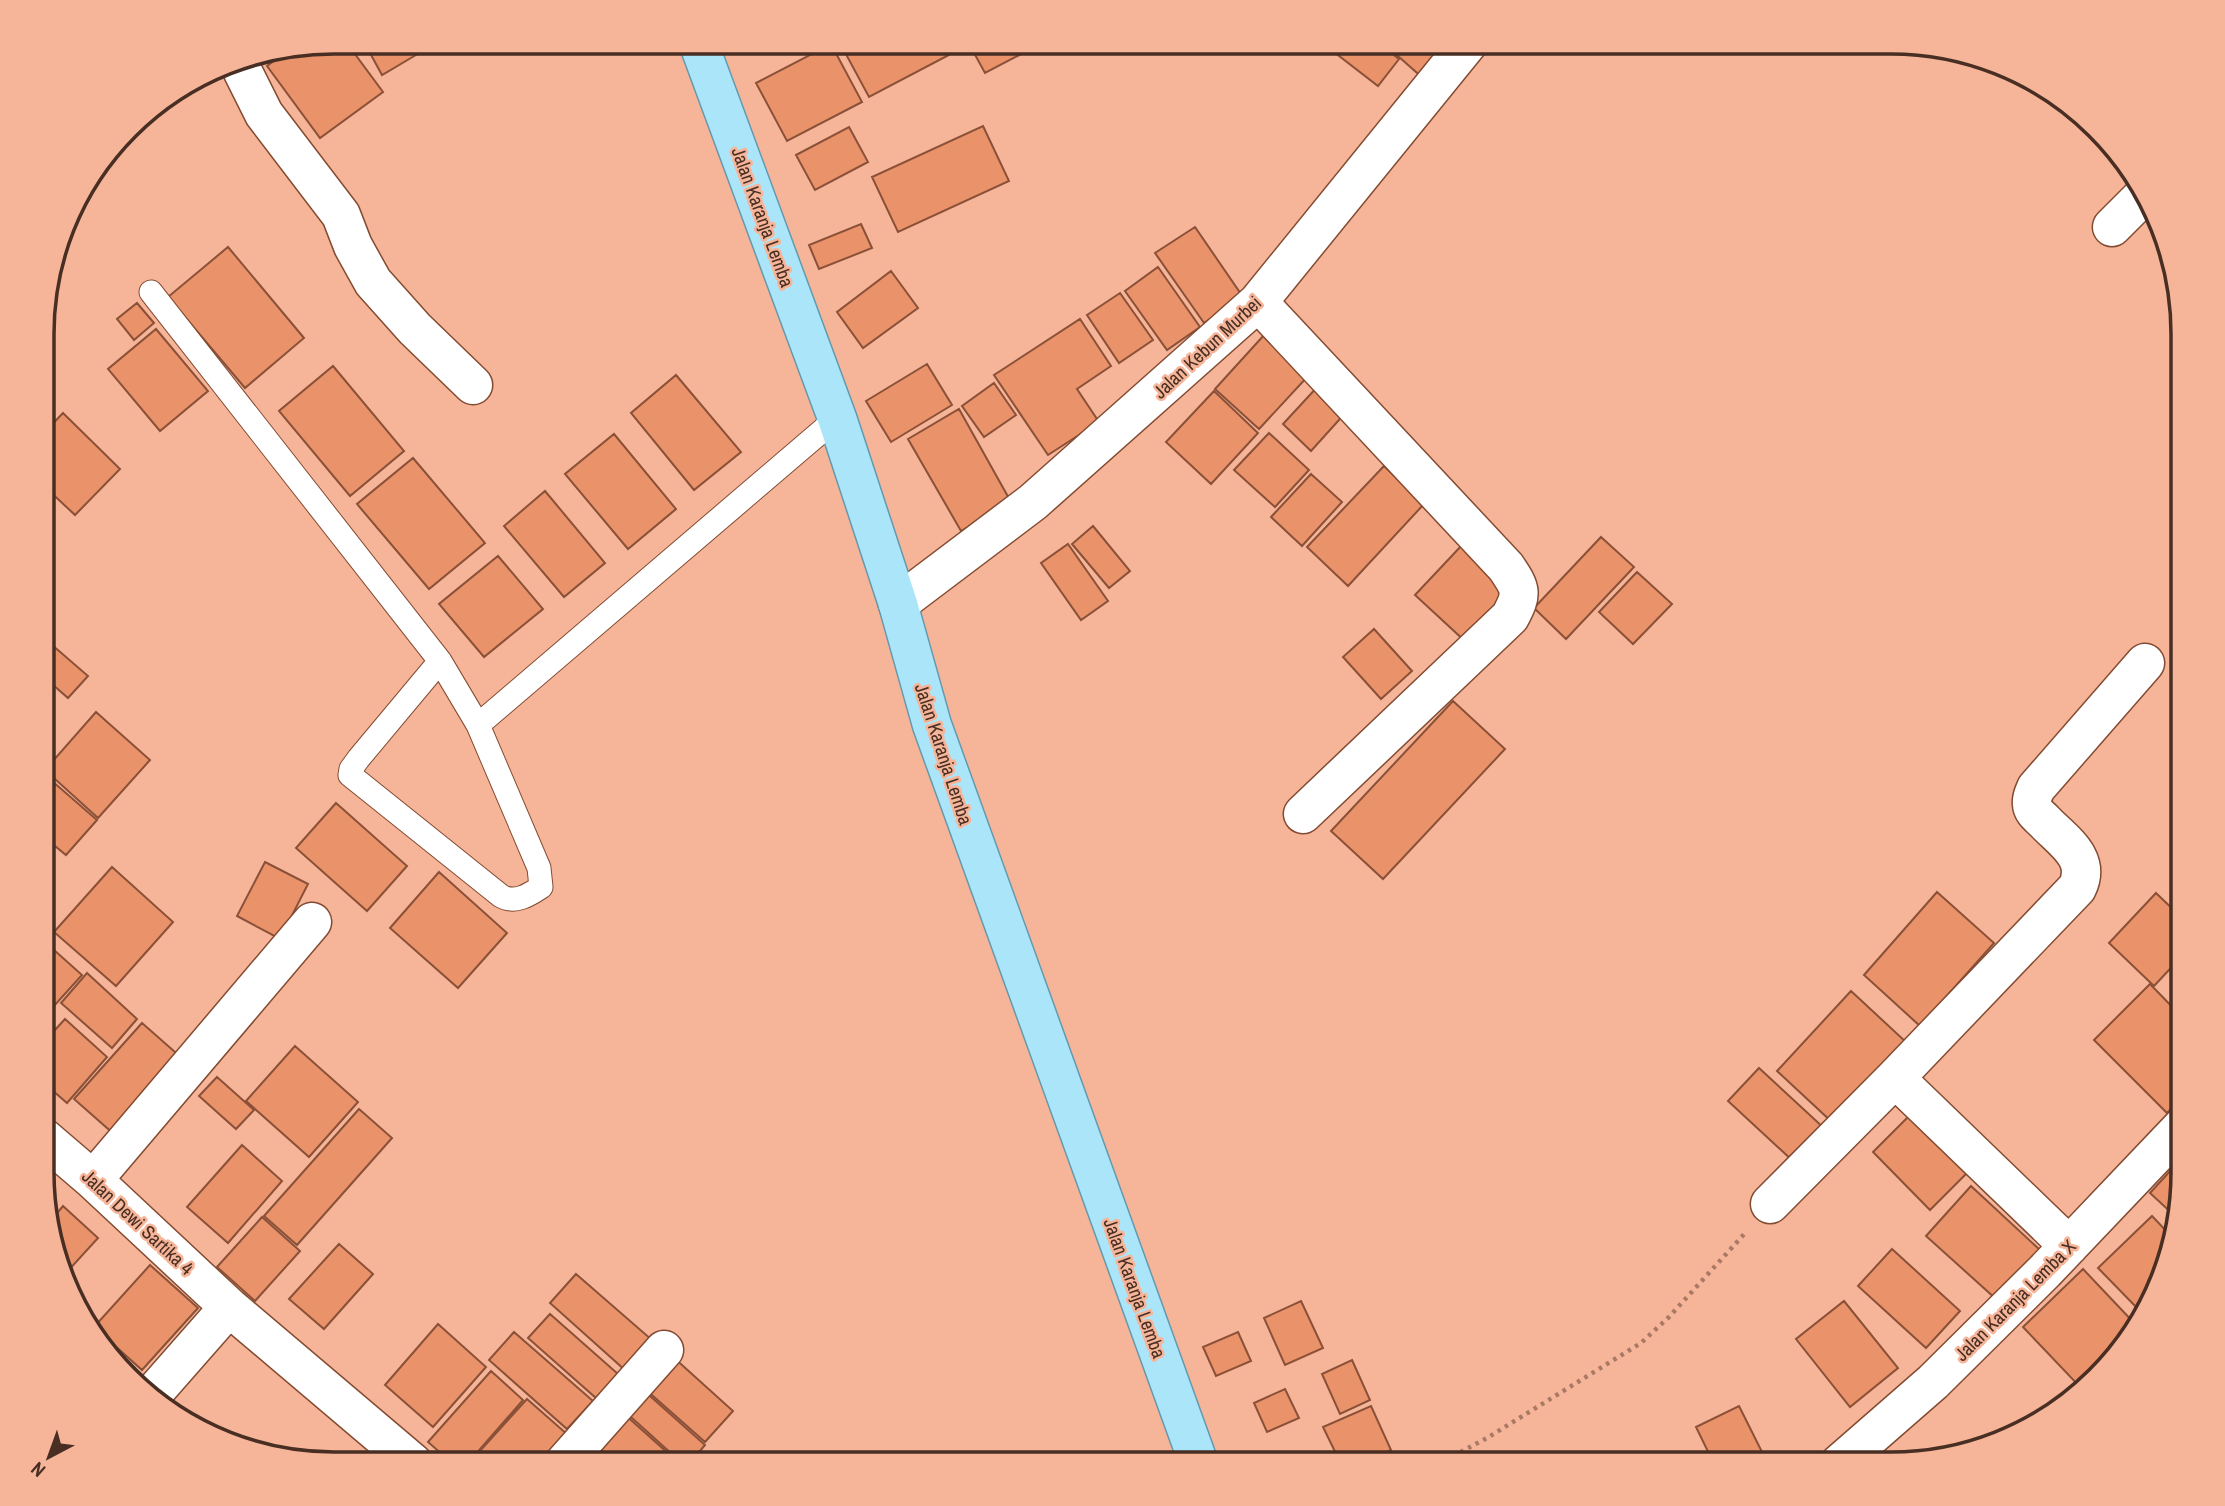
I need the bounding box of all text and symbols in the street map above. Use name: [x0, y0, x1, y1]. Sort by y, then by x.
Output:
street label: Jalan Karanja Lemba: [726, 143, 801, 291]
street label: Jalan Kebun Murbei: [1147, 290, 1267, 404]
street label: Jalan Karanja Lemba: [909, 680, 979, 828]
street label: Jalan Dewi Sartika 4: [77, 1163, 200, 1281]
street label: Jalan Karanja Lemba: [1098, 1214, 1173, 1362]
street label: Jalan Karanja Lemba X: [1949, 1233, 2082, 1366]
north arrow: [14, 1422, 84, 1492]
text: N: [25, 1456, 51, 1483]

